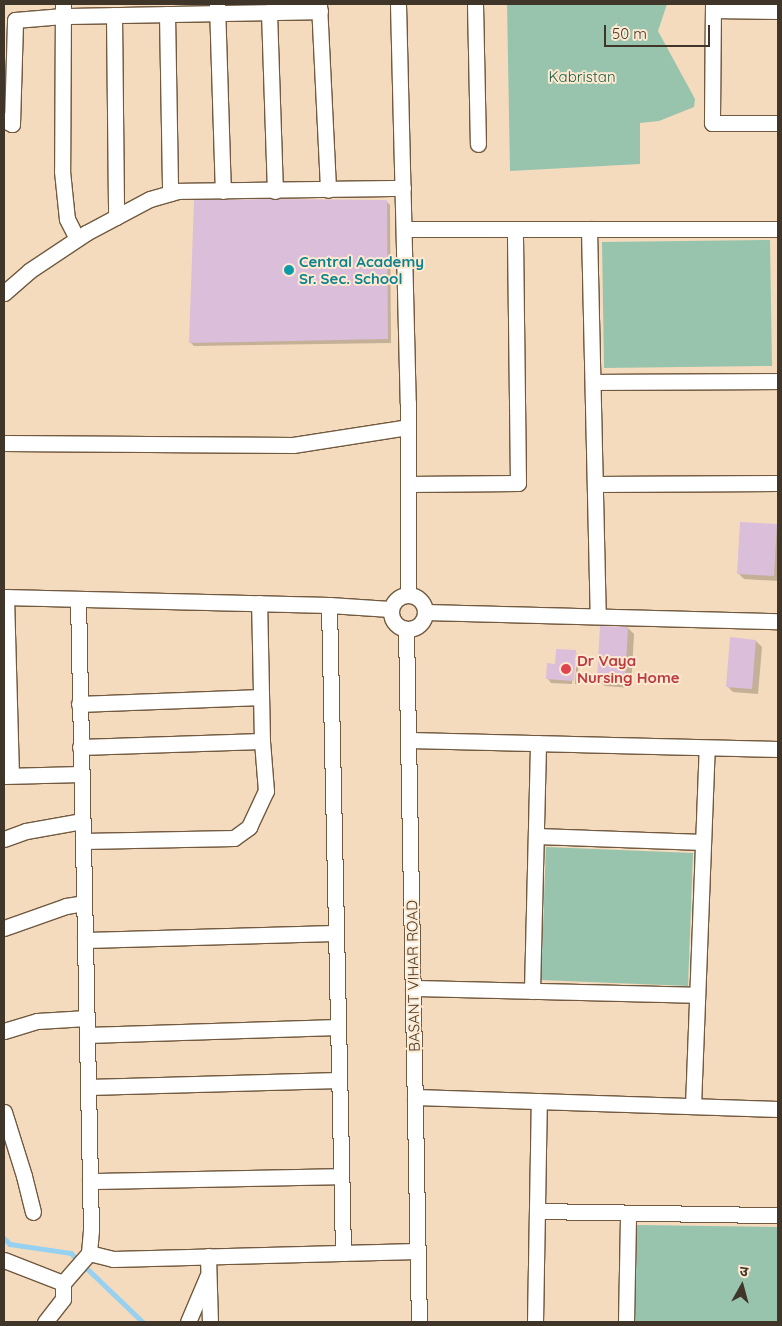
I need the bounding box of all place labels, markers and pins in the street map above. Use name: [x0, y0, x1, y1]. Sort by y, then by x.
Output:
place label: Central Academy Sr. Sec. School: [299, 252, 424, 287]
marker: Central Academy Sr. Sec. School: [283, 264, 295, 276]
place label: Dr Vaya Nursing Home: [577, 651, 680, 686]
marker: Dr Vaya Nursing Home: [559, 662, 573, 676]

